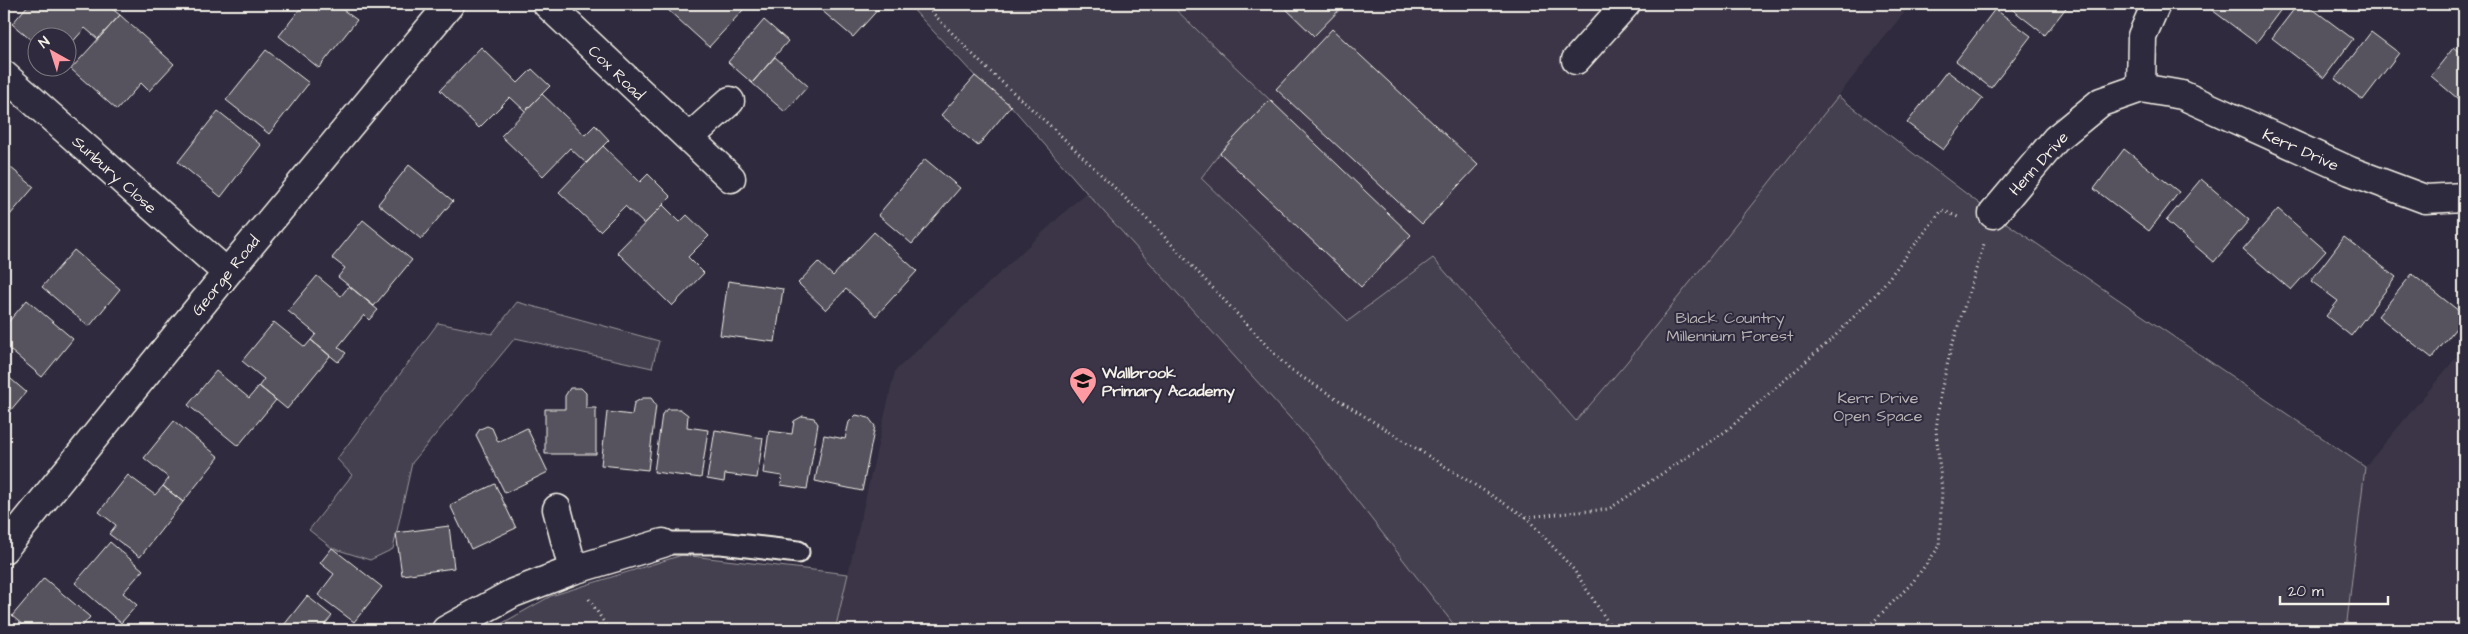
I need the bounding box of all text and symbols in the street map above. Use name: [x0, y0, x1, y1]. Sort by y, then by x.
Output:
north arrow: [28, 28, 78, 78]
text: N: [35, 32, 54, 53]
street label: Cox Road: [583, 40, 649, 105]
street label: Kerr Drive: [2259, 123, 2342, 177]
street label: Henn Drive: [2004, 127, 2074, 201]
street label: Sunbury Close: [67, 131, 162, 220]
street label: George Road: [187, 231, 266, 321]
park label: Black Country Millennium Forest: [1667, 307, 1794, 347]
place label: Wallbrook Primary Academy: [1101, 362, 1235, 403]
school or university icon: Wallbrook Primary Academy: [1068, 366, 1098, 405]
park label: Kerr Drive Open Space: [1834, 387, 1923, 427]
scale bar: [2280, 574, 2388, 606]
text: 20 m: [2288, 581, 2324, 602]

